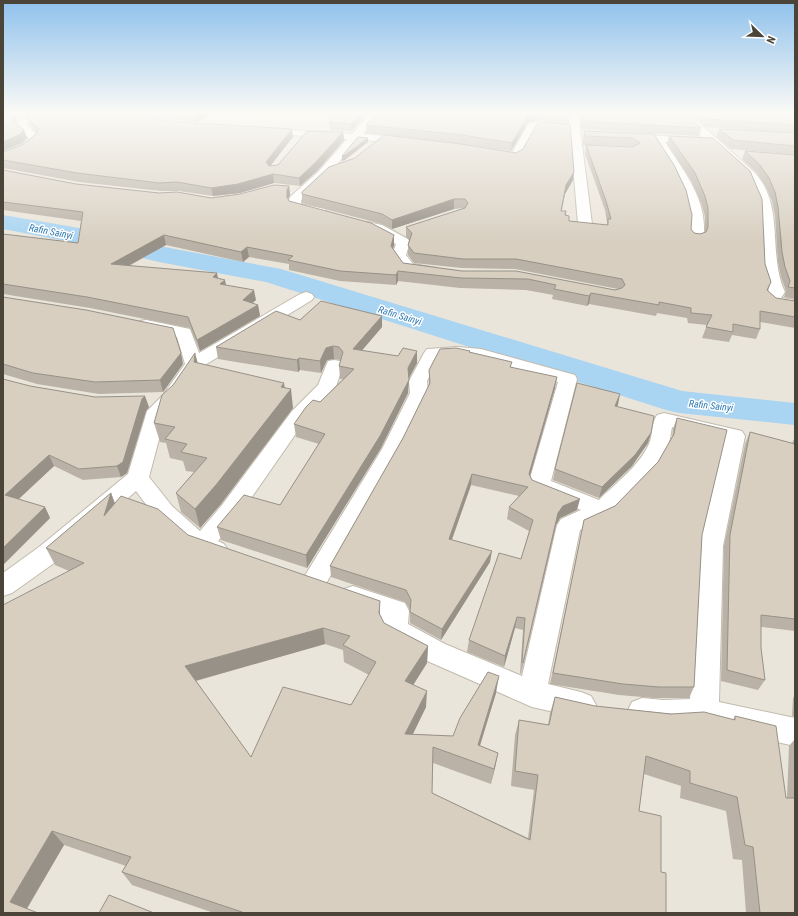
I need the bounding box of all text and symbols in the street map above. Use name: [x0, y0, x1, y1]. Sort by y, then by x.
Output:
north arrow: [742, 16, 782, 56]
text: N: [763, 34, 778, 46]
water label: Rafin Sainyi: [28, 222, 74, 241]
water label: Rafin Sainyi: [377, 304, 423, 327]
water label: Rafin Sainyi: [688, 398, 734, 413]

